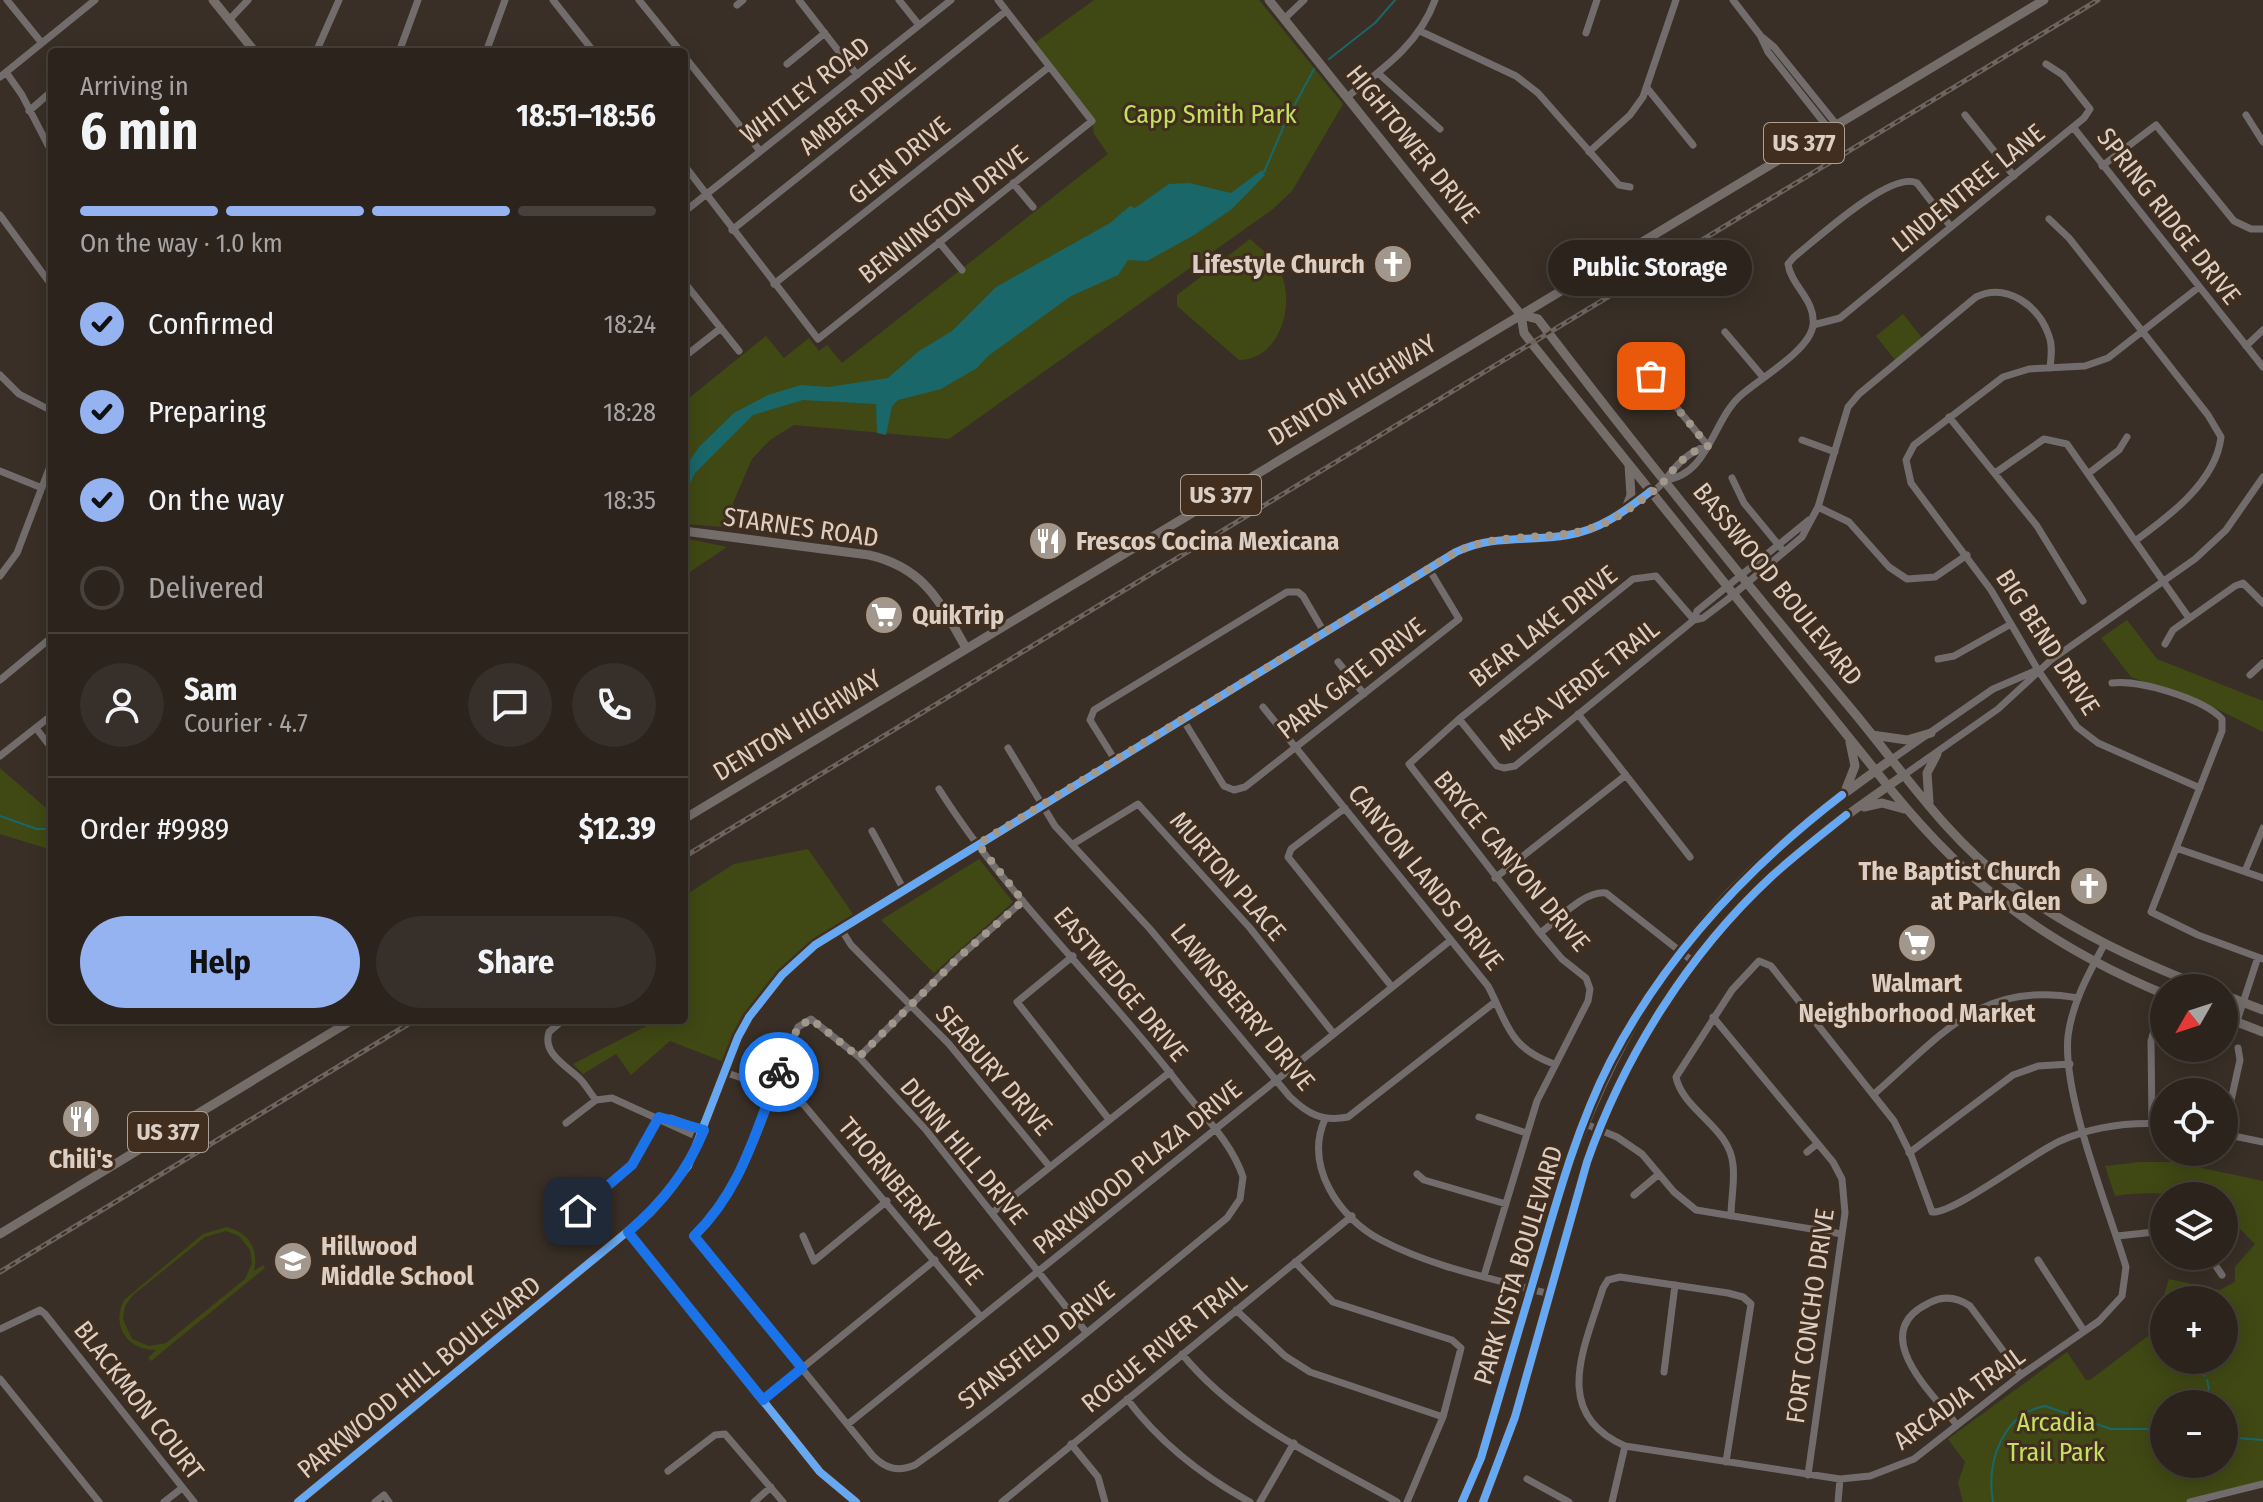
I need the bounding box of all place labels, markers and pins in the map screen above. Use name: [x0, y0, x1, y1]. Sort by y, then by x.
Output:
callout: Public Storage: [1549, 240, 1753, 296]
church icon: Lifestyle Church: [1372, 243, 1414, 285]
place label: Lifestyle Church: [1192, 249, 1365, 280]
pin: [1617, 342, 1685, 410]
restaurant icon: Frescos Cocina Mexicana: [1027, 520, 1069, 562]
place label: Frescos Cocina Mexicana: [1076, 526, 1340, 557]
supermarket icon: QuikTrip: [863, 594, 905, 636]
place label: QuikTrip: [912, 600, 1004, 631]
place label: The Baptist Church at Park Glen: [1858, 856, 2061, 917]
church icon: The Baptist Church at Park Glen: [2068, 865, 2110, 907]
supermarket icon: Walmart Neighborhood Market: [1896, 922, 1938, 964]
place label: Walmart Neighborhood Market: [1799, 968, 2036, 1029]
restaurant icon: Chili's: [60, 1098, 102, 1140]
place label: Chili's: [49, 1144, 113, 1175]
pin: [544, 1177, 612, 1245]
place label: Hillwood Middle School: [321, 1231, 475, 1292]
school or university icon: Hillwood Middle School: [272, 1240, 314, 1282]

